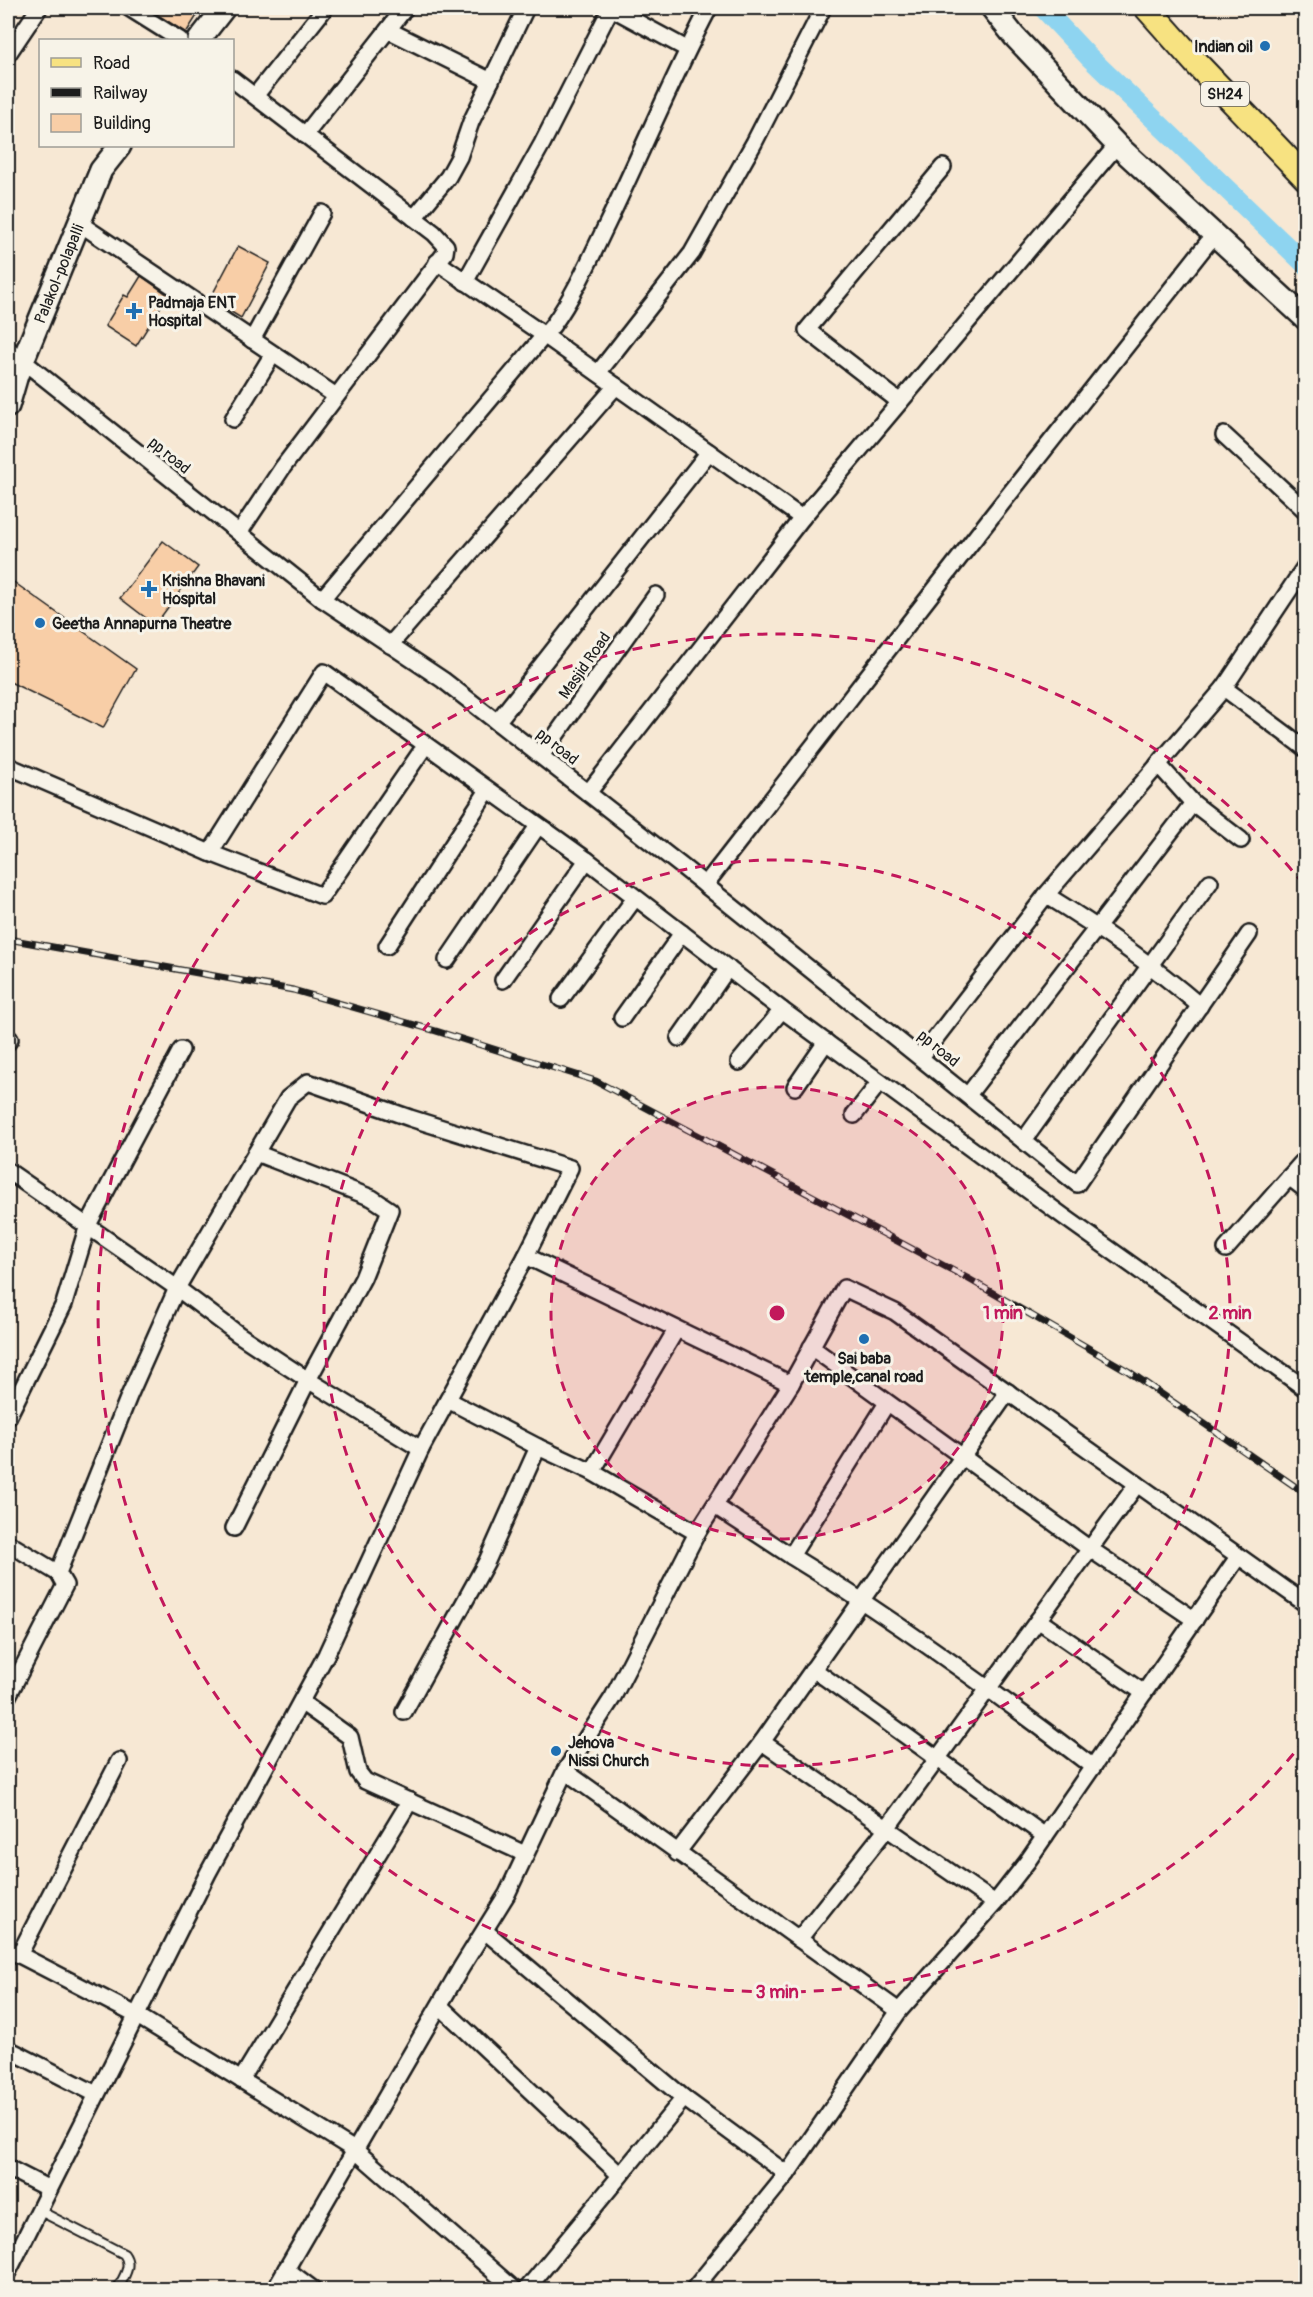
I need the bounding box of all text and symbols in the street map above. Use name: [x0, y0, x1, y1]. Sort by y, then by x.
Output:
place label: Indian oil: [1194, 37, 1253, 57]
legend: [39, 39, 234, 147]
marker: Indian oil: [1258, 39, 1272, 53]
text: Road: [93, 52, 130, 75]
text: Railway: [93, 82, 148, 105]
road number: SH24: [1201, 82, 1249, 106]
text: Building: [93, 112, 151, 135]
street label: Palakol-polapalli: [30, 221, 89, 327]
place label: Padmaja ENT Hospital: [148, 293, 236, 331]
marker: Padmaja ENT Hospital: [125, 302, 143, 320]
street label: pp road: [144, 433, 194, 479]
place label: Krishna Bhavani Hospital: [162, 571, 265, 609]
marker: Krishna Bhavani Hospital: [140, 580, 158, 598]
place label: Geetha Annapurna Theatre: [52, 614, 233, 634]
marker: Geetha Annapurna Theatre: [33, 616, 47, 630]
street label: Masjid Road: [555, 628, 615, 703]
street label: pp road: [532, 724, 582, 769]
street label: pp road: [913, 1026, 963, 1072]
text: 1 min: [983, 1302, 1023, 1325]
text: 2 min: [1208, 1302, 1252, 1325]
centre of rings: [767, 1303, 787, 1323]
marker: Sai baba temple,canal road: [857, 1332, 871, 1346]
place label: Sai baba temple,canal road: [803, 1349, 924, 1387]
place label: Jehova Nissi Church: [568, 1733, 650, 1771]
marker: Jehova Nissi Church: [549, 1744, 563, 1758]
text: 3 min: [755, 1981, 799, 2004]

